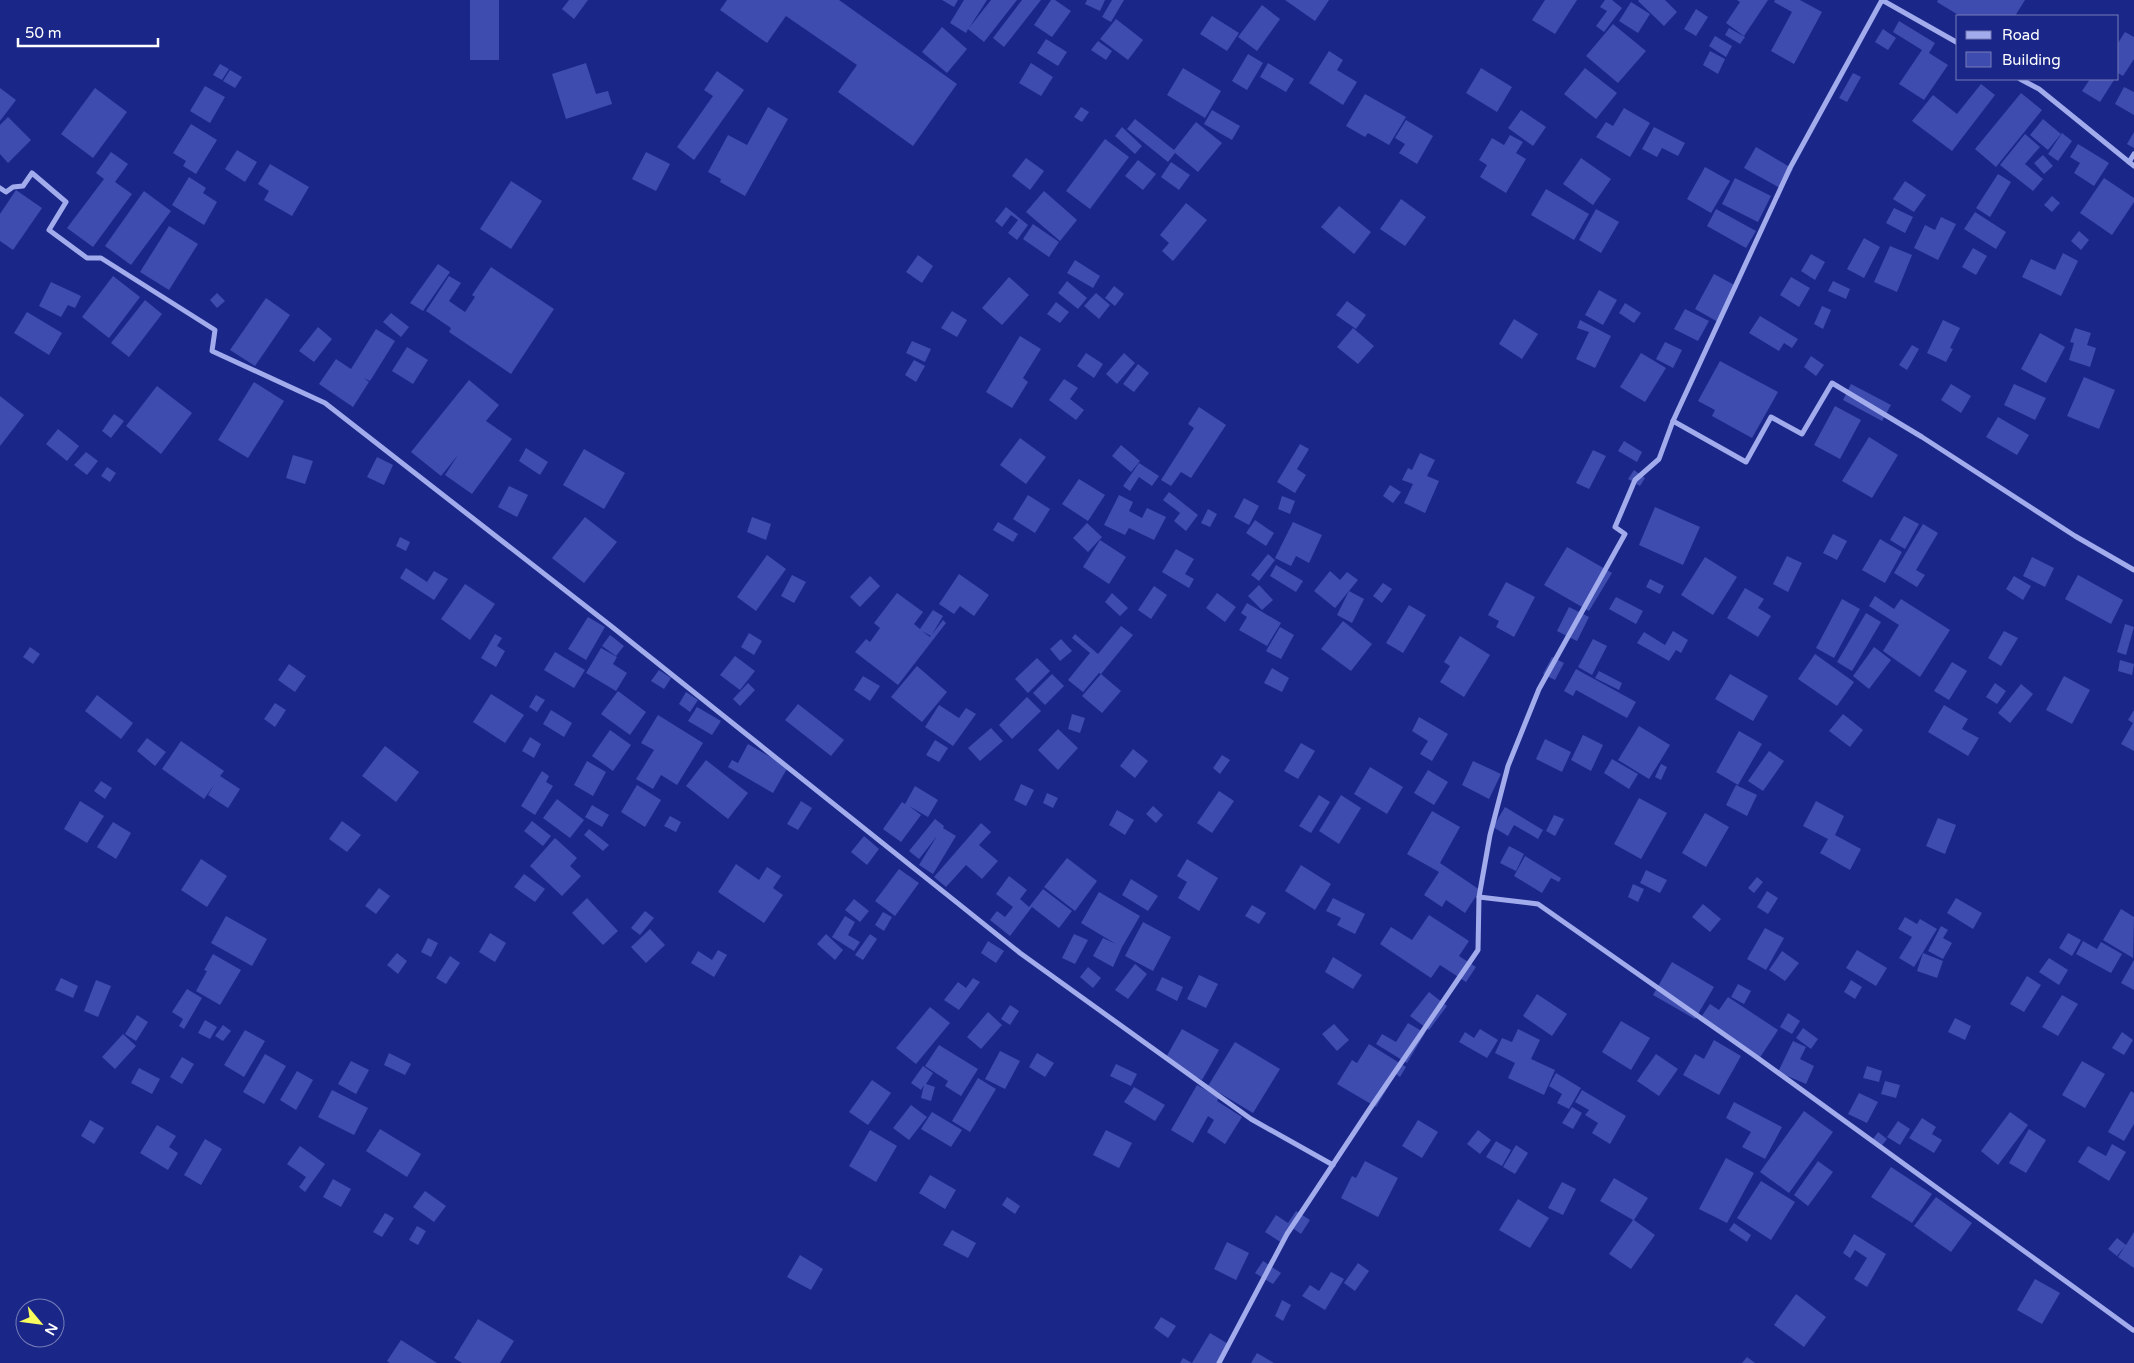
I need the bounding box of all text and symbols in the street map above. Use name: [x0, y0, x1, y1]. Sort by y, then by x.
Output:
scale bar: [18, 15, 158, 47]
legend: [1956, 15, 2119, 80]
text: 50 m: [25, 24, 62, 42]
text: Road: [2002, 26, 2040, 44]
text: Building: [2002, 51, 2061, 69]
north arrow: [15, 1298, 65, 1348]
text: N: [41, 1320, 61, 1338]

